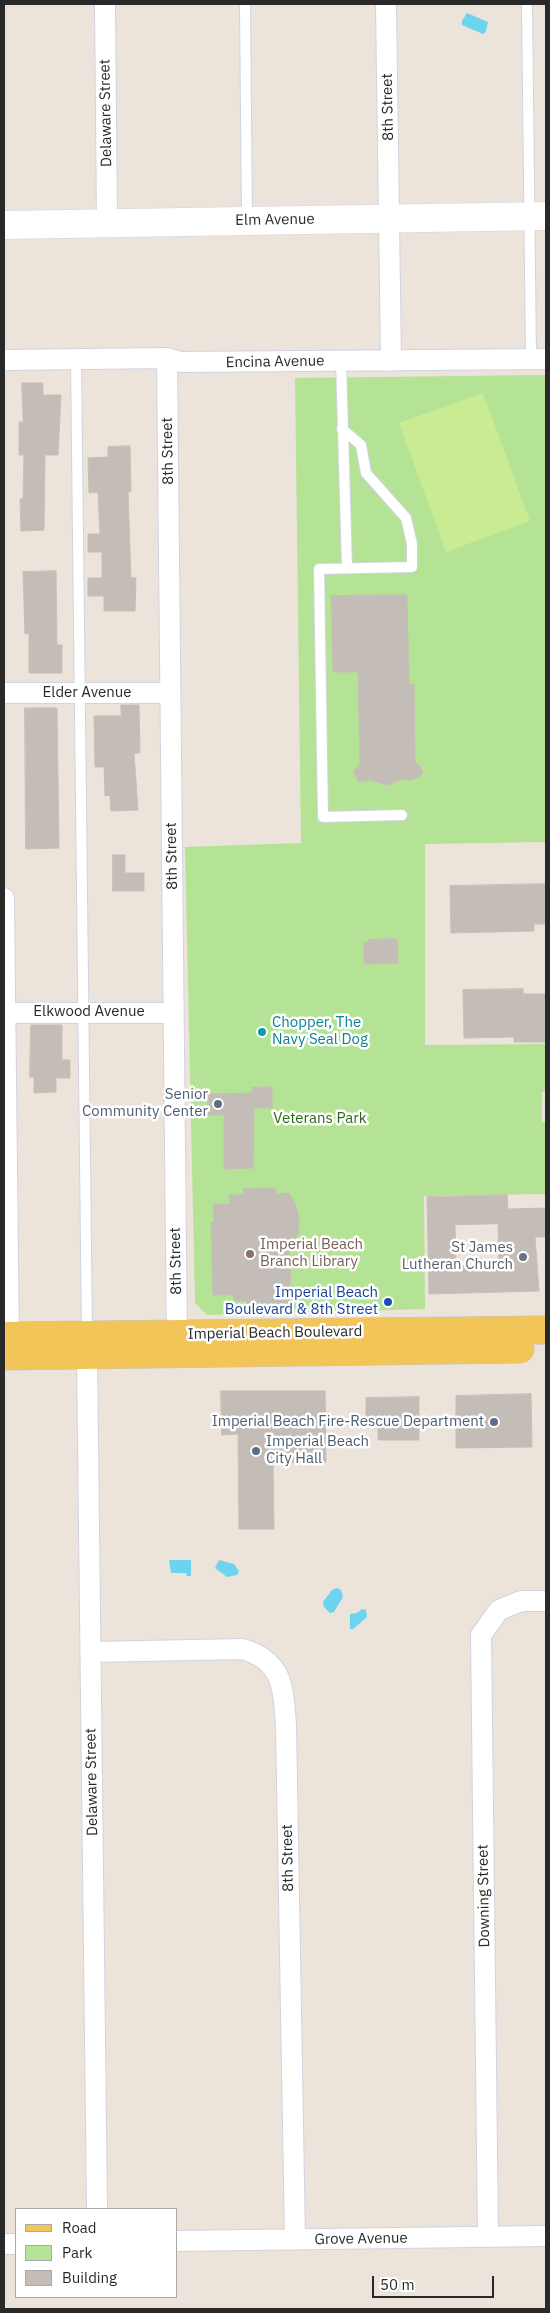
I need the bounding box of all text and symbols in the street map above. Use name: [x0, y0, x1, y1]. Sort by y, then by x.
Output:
street label: Delaware Street: [96, 59, 116, 167]
street label: 8th Street: [378, 73, 398, 141]
street label: Elm Avenue: [235, 210, 315, 230]
street label: Encina Avenue: [225, 352, 325, 372]
street label: 8th Street: [158, 417, 178, 485]
street label: Elder Avenue: [43, 684, 131, 702]
street label: 8th Street: [162, 822, 182, 890]
street label: Elkwood Avenue: [33, 1003, 145, 1021]
place label: Chopper, The Navy Seal Dog: [272, 1014, 368, 1049]
marker: Chopper, The Navy Seal Dog: [256, 1026, 268, 1038]
place label: Senior Community Center: [82, 1086, 208, 1121]
marker: Senior Community Center: [212, 1098, 224, 1110]
park label: Veterans Park: [273, 1110, 367, 1128]
street label: 8th Street: [166, 1227, 186, 1295]
place label: Imperial Beach Branch Library: [260, 1236, 363, 1271]
place label: St James Lutheran Church: [402, 1239, 513, 1274]
marker: Imperial Beach Branch Library: [244, 1248, 256, 1260]
marker: St James Lutheran Church: [517, 1251, 529, 1263]
place label: Imperial Beach Boulevard & 8th Street: [225, 1284, 378, 1319]
marker: Imperial Beach Boulevard & 8th Street: [382, 1296, 394, 1308]
street label: Imperial Beach Boulevard: [187, 1322, 363, 1344]
place label: Imperial Beach Fire-Rescue Department: [212, 1413, 484, 1431]
marker: Imperial Beach Fire-Rescue Department: [488, 1416, 500, 1428]
place label: Imperial Beach City Hall: [266, 1433, 369, 1468]
marker: Imperial Beach City Hall: [250, 1445, 262, 1457]
street label: Delaware Street: [82, 1728, 102, 1836]
street label: 8th Street: [278, 1824, 298, 1892]
street label: Downing Street: [474, 1844, 494, 1948]
legend: [15, 2208, 178, 2298]
text: Road: [62, 2218, 97, 2237]
street label: Grove Avenue: [314, 2229, 408, 2249]
text: Park: [62, 2243, 92, 2262]
scale bar: [375, 2266, 498, 2298]
text: Building: [62, 2268, 117, 2287]
text: 50 m: [380, 2275, 415, 2294]

